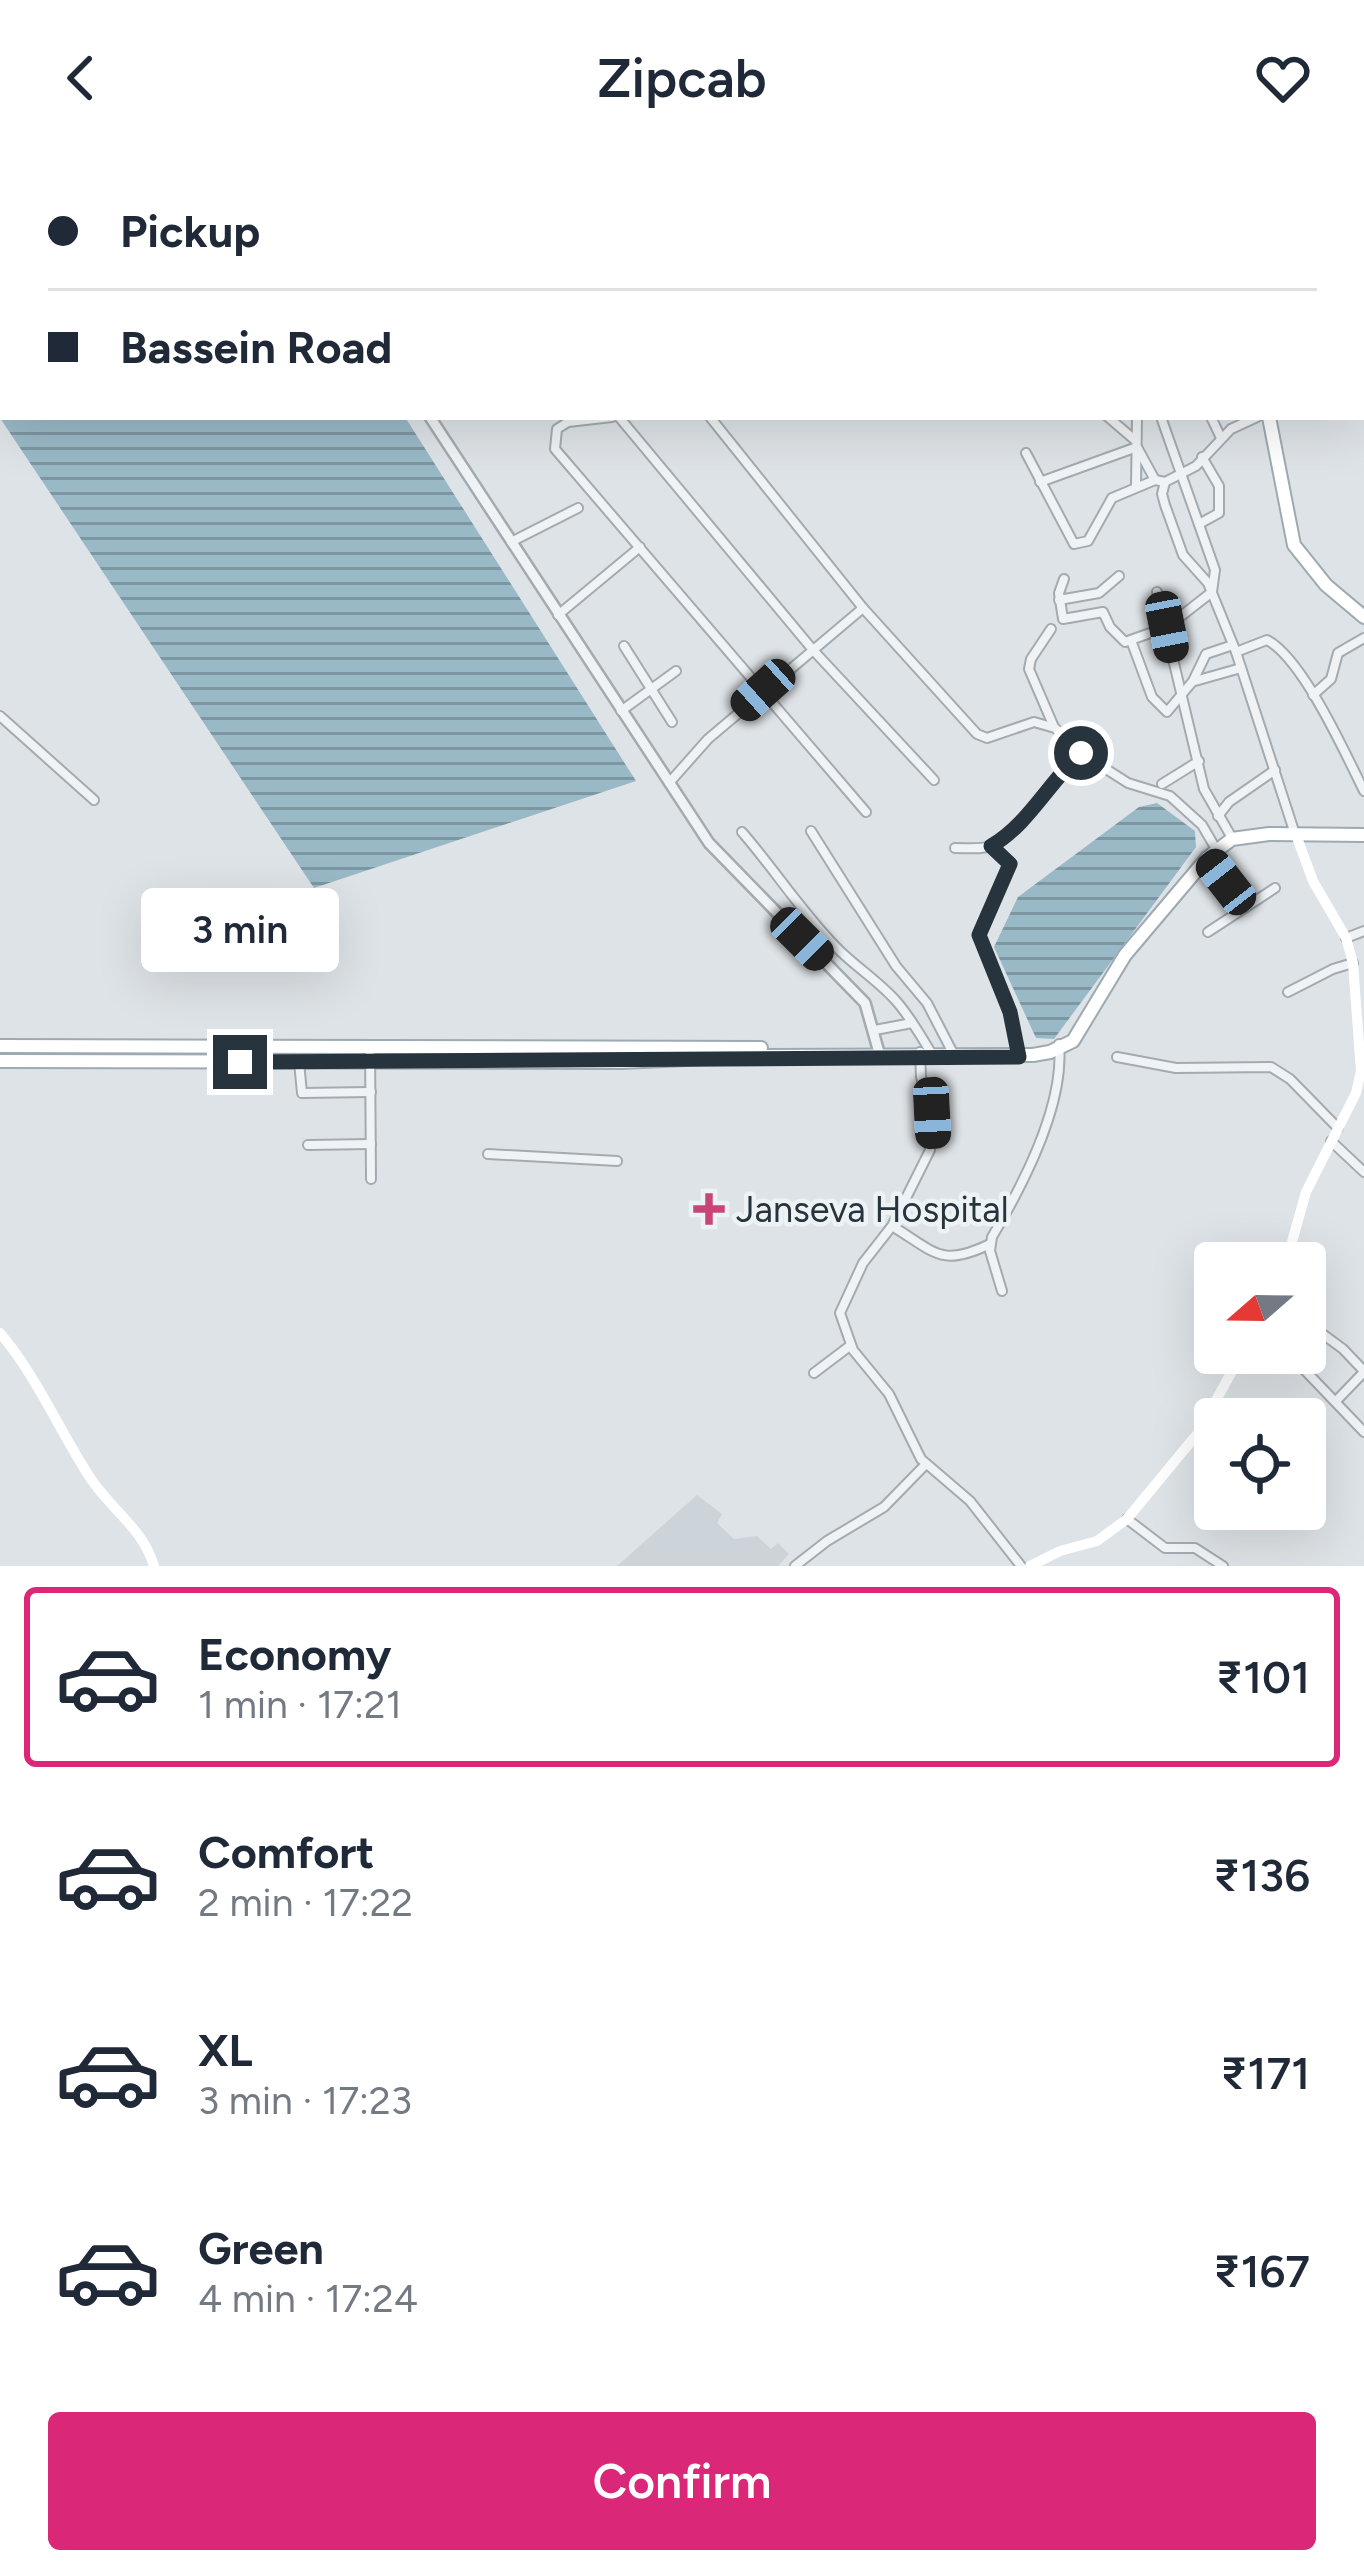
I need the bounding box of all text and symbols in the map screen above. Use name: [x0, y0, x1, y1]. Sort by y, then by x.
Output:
icon: back: [48, 45, 114, 111]
icon: heart: [1250, 45, 1316, 111]
text: Zipcab: [597, 46, 767, 111]
text: Pickup: [120, 204, 260, 258]
text: Bassein Road: [120, 320, 392, 374]
car: [1142, 588, 1192, 666]
car: [724, 653, 802, 727]
route start: [1054, 726, 1108, 780]
car: [1190, 843, 1262, 921]
callout: 3 min: [141, 888, 339, 972]
car: [764, 901, 840, 977]
text: 3 min: [192, 906, 288, 953]
route end: [213, 1035, 267, 1089]
car: [912, 1076, 952, 1150]
place label: Janseva Hospital: [736, 1188, 1009, 1231]
marker: Janseva Hospital: [693, 1193, 725, 1225]
north arrow: [1194, 1242, 1326, 1374]
map controls: [1194, 1242, 1326, 1530]
button: locate: [1194, 1398, 1326, 1530]
icon: car: [54, 1623, 162, 1731]
text: Economy: [198, 1627, 391, 1681]
text: ₹101: [1216, 1650, 1310, 1704]
text: 1 min · 17:21: [198, 1681, 402, 1728]
icon: car: [54, 1821, 162, 1929]
text: Comfort: [198, 1825, 374, 1879]
text: ₹136: [1213, 1848, 1310, 1902]
text: 2 min · 17:22: [198, 1879, 413, 1926]
icon: car: [54, 2019, 162, 2127]
text: XL: [198, 2023, 253, 2077]
text: ₹171: [1220, 2046, 1310, 2100]
text: 3 min · 17:23: [198, 2077, 412, 2124]
icon: car: [54, 2217, 162, 2325]
text: Green: [198, 2221, 324, 2275]
text: ₹167: [1213, 2244, 1310, 2298]
text: 4 min · 17:24: [198, 2275, 418, 2322]
button: Confirm: [48, 2412, 1316, 2550]

